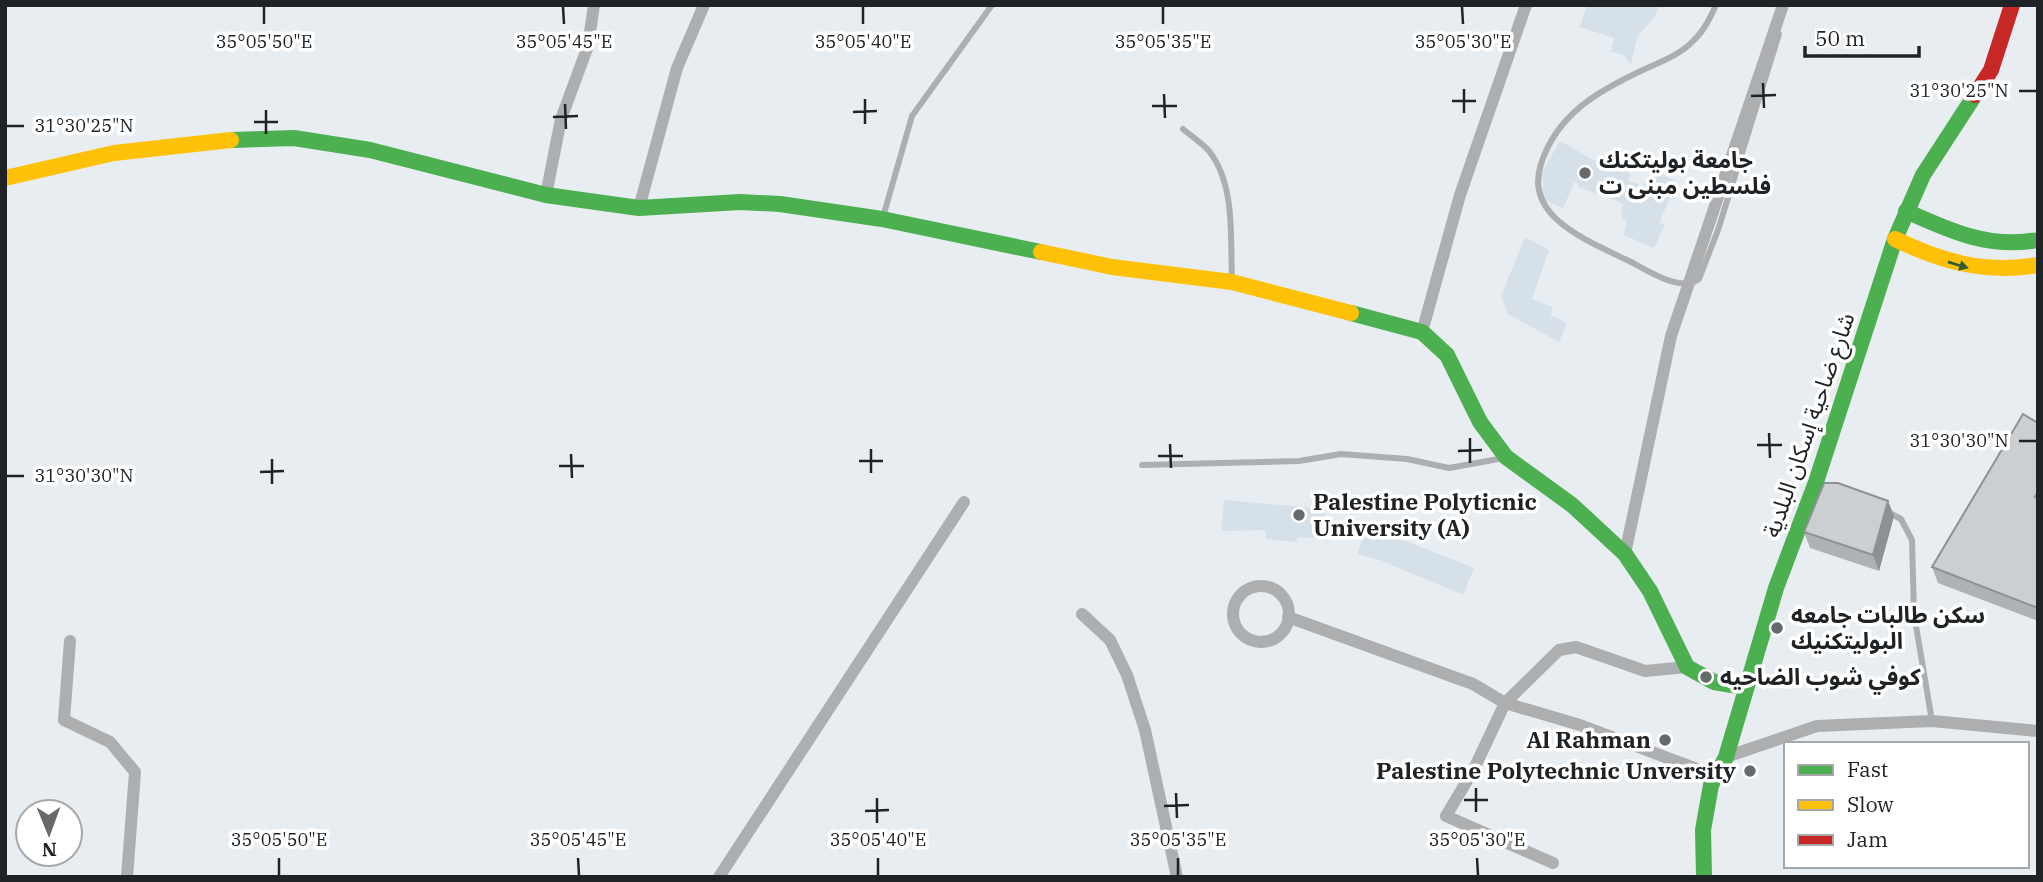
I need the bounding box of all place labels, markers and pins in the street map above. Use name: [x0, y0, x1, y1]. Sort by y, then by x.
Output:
place label: جامعة بوليتكنك فلسطين مبنى ت: [1599, 144, 1771, 200]
marker: جامعة بوليتكنك فلسطين مبنى ت: [1577, 165, 1593, 181]
place label: Palestine Polyticnic University (A): [1313, 486, 1537, 542]
marker: Palestine Polyticnic University (A): [1291, 507, 1307, 523]
place label: سكن طالبات جامعه البوليتكنيك: [1791, 599, 1985, 655]
marker: سكن طالبات جامعه البوليتكنيك: [1769, 620, 1785, 636]
place label: كوفي شوب الضاحيه: [1720, 661, 1921, 695]
marker: كوفي شوب الضاحيه: [1698, 669, 1714, 685]
place label: Al Rahman: [1526, 724, 1651, 754]
marker: Al Rahman: [1657, 732, 1673, 748]
place label: Palestine Polytechnic Unversity: [1376, 755, 1736, 785]
marker: Palestine Polytechnic Unversity: [1742, 763, 1758, 779]

